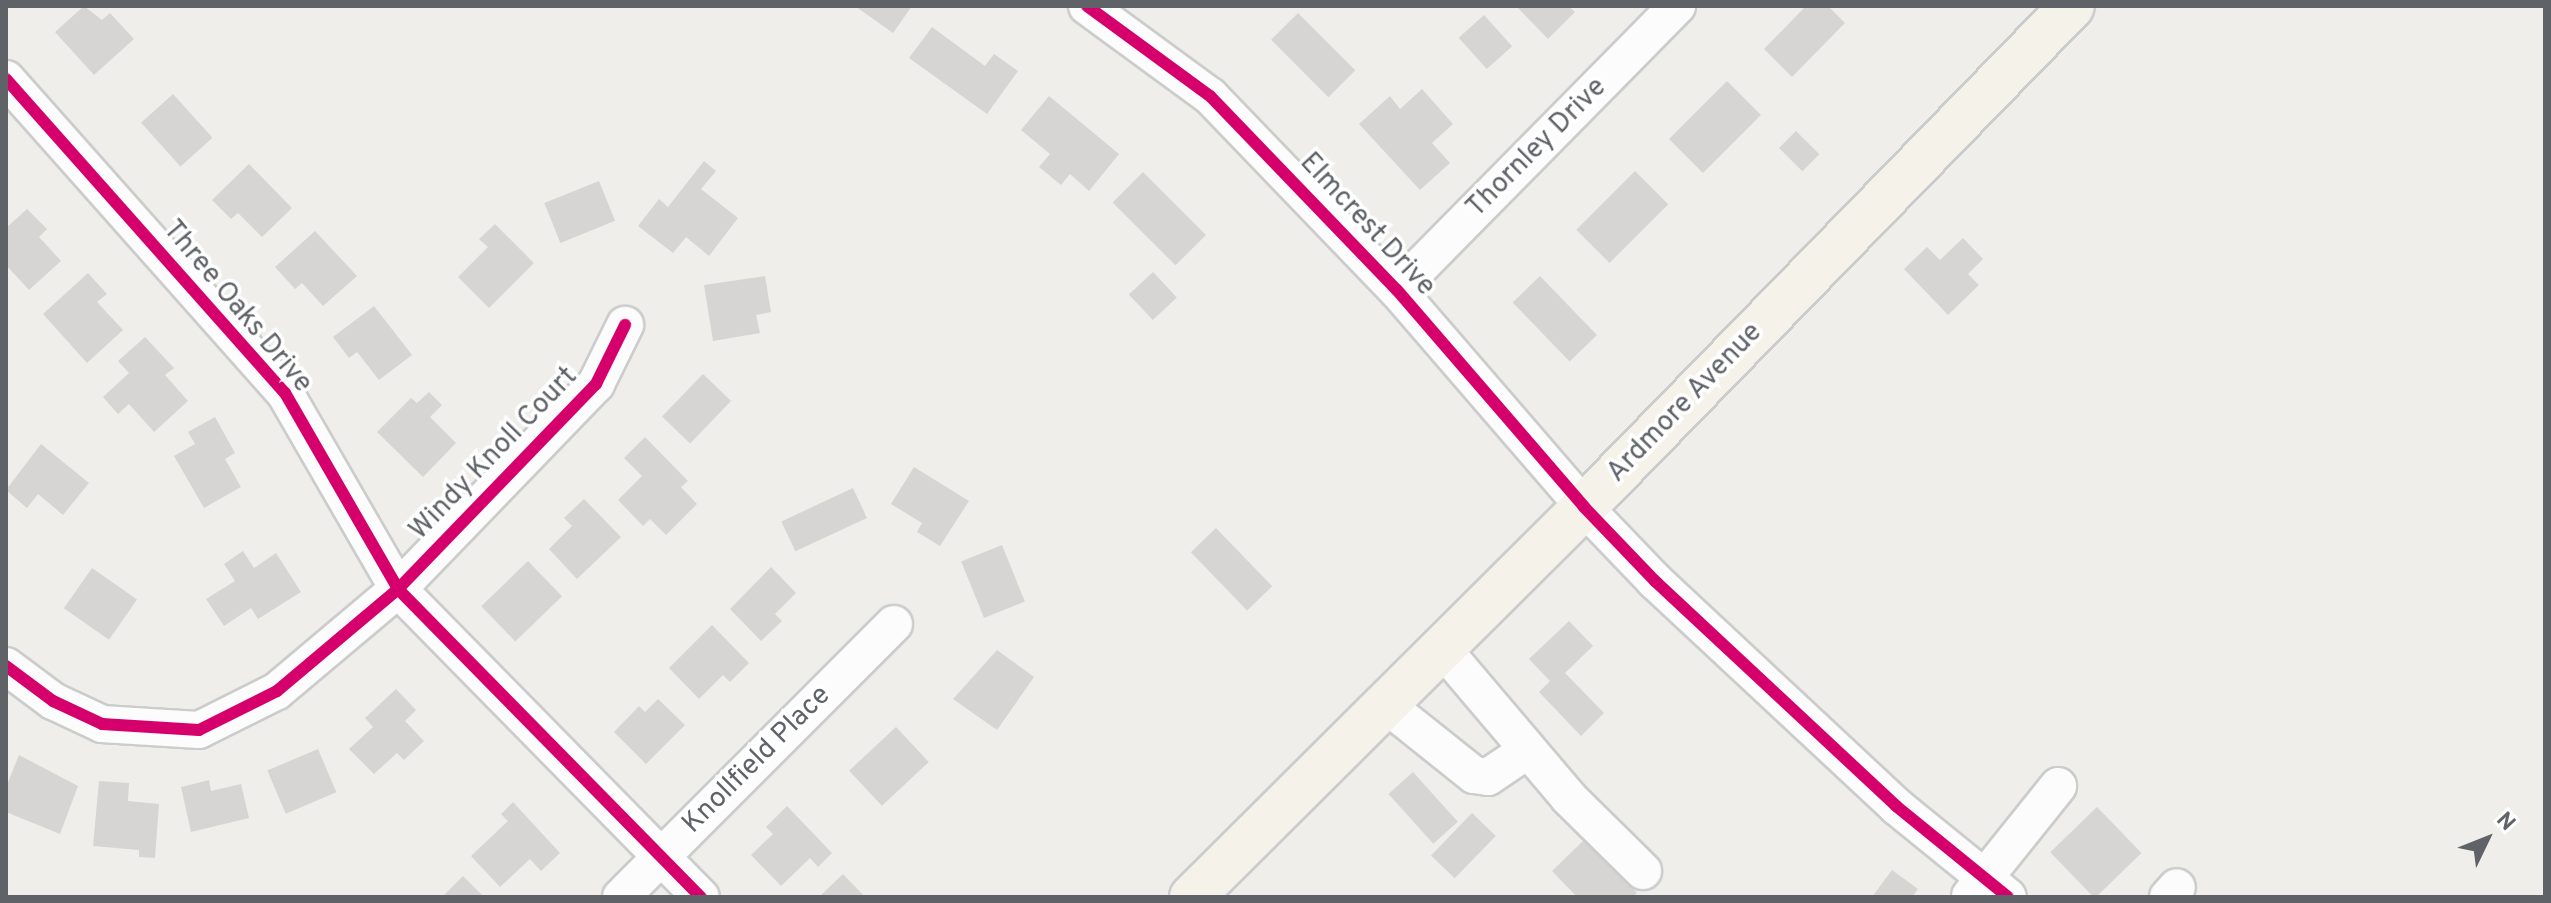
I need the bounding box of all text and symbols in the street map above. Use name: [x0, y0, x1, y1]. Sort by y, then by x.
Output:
street label: Thornley Drive: [1460, 71, 1614, 225]
street label: Elmcrest Drive: [1292, 146, 1442, 304]
street label: Three Oaks Drive: [155, 214, 319, 400]
street label: Ardmore Avenue: [1600, 316, 1770, 490]
street label: Windy Knoll Court: [403, 361, 585, 547]
street label: Knollfield Place: [676, 679, 838, 841]
north arrow: [2447, 799, 2527, 879]
text: N: [2490, 807, 2520, 837]

